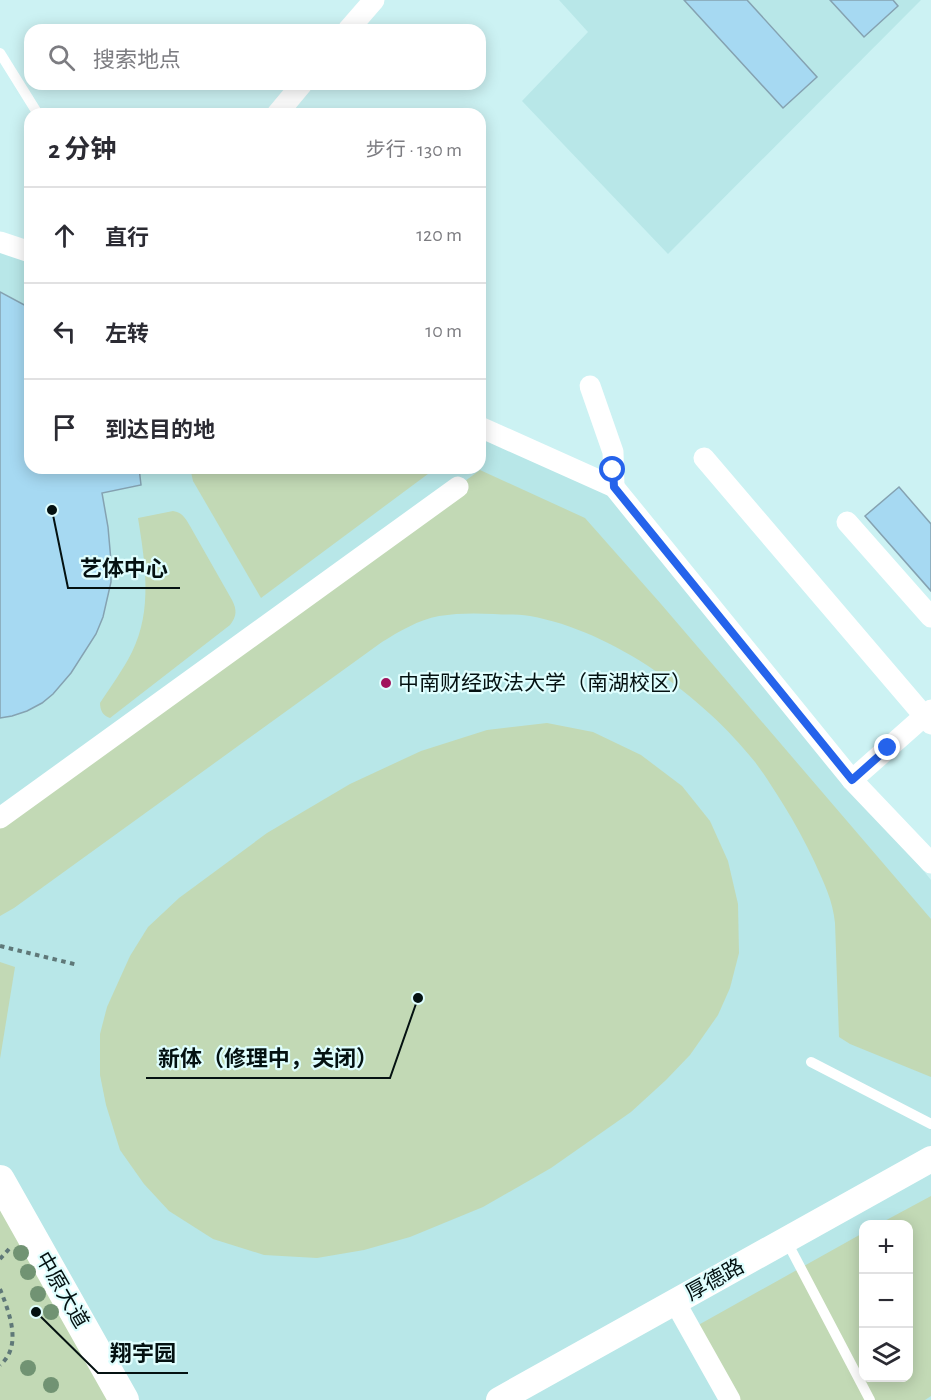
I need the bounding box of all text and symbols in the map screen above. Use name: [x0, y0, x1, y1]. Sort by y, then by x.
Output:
search box: [24, 24, 486, 90]
icon: search: [45, 41, 78, 74]
text: 搜索地点: [93, 49, 181, 71]
text: 2 分钟: [48, 137, 116, 163]
text: 步行 · 130 m: [366, 140, 462, 160]
icon: ahead: [48, 219, 81, 252]
text: 120 m: [416, 225, 462, 245]
text: 直行: [105, 227, 149, 249]
icon: left: [48, 315, 81, 348]
text: 10 m: [425, 321, 462, 341]
text: 左转: [105, 323, 149, 345]
icon: arrive: [48, 411, 81, 444]
text: 到达目的地: [105, 419, 215, 441]
route start: [599, 456, 625, 482]
callout: 艺体中心: [68, 548, 180, 588]
text: 艺体中心: [80, 557, 168, 580]
place label: 中南财经政法大学（南湖校区）: [398, 672, 692, 694]
marker: 中南财经政法大学（南湖校区）: [379, 676, 393, 690]
route end: [874, 734, 900, 760]
callout: 新体（修理中，关闭）: [146, 1038, 390, 1078]
text: 新体（修理中，关闭）: [158, 1047, 378, 1070]
map controls: [859, 1220, 913, 1382]
button: +: [859, 1220, 913, 1274]
street label: 中原大道: [32, 1248, 93, 1332]
street label: 厚德路: [682, 1255, 748, 1304]
button: −: [859, 1274, 913, 1328]
button: layers: [859, 1328, 913, 1382]
callout: 翔宇园: [98, 1333, 188, 1373]
text: 翔宇园: [110, 1342, 176, 1365]

